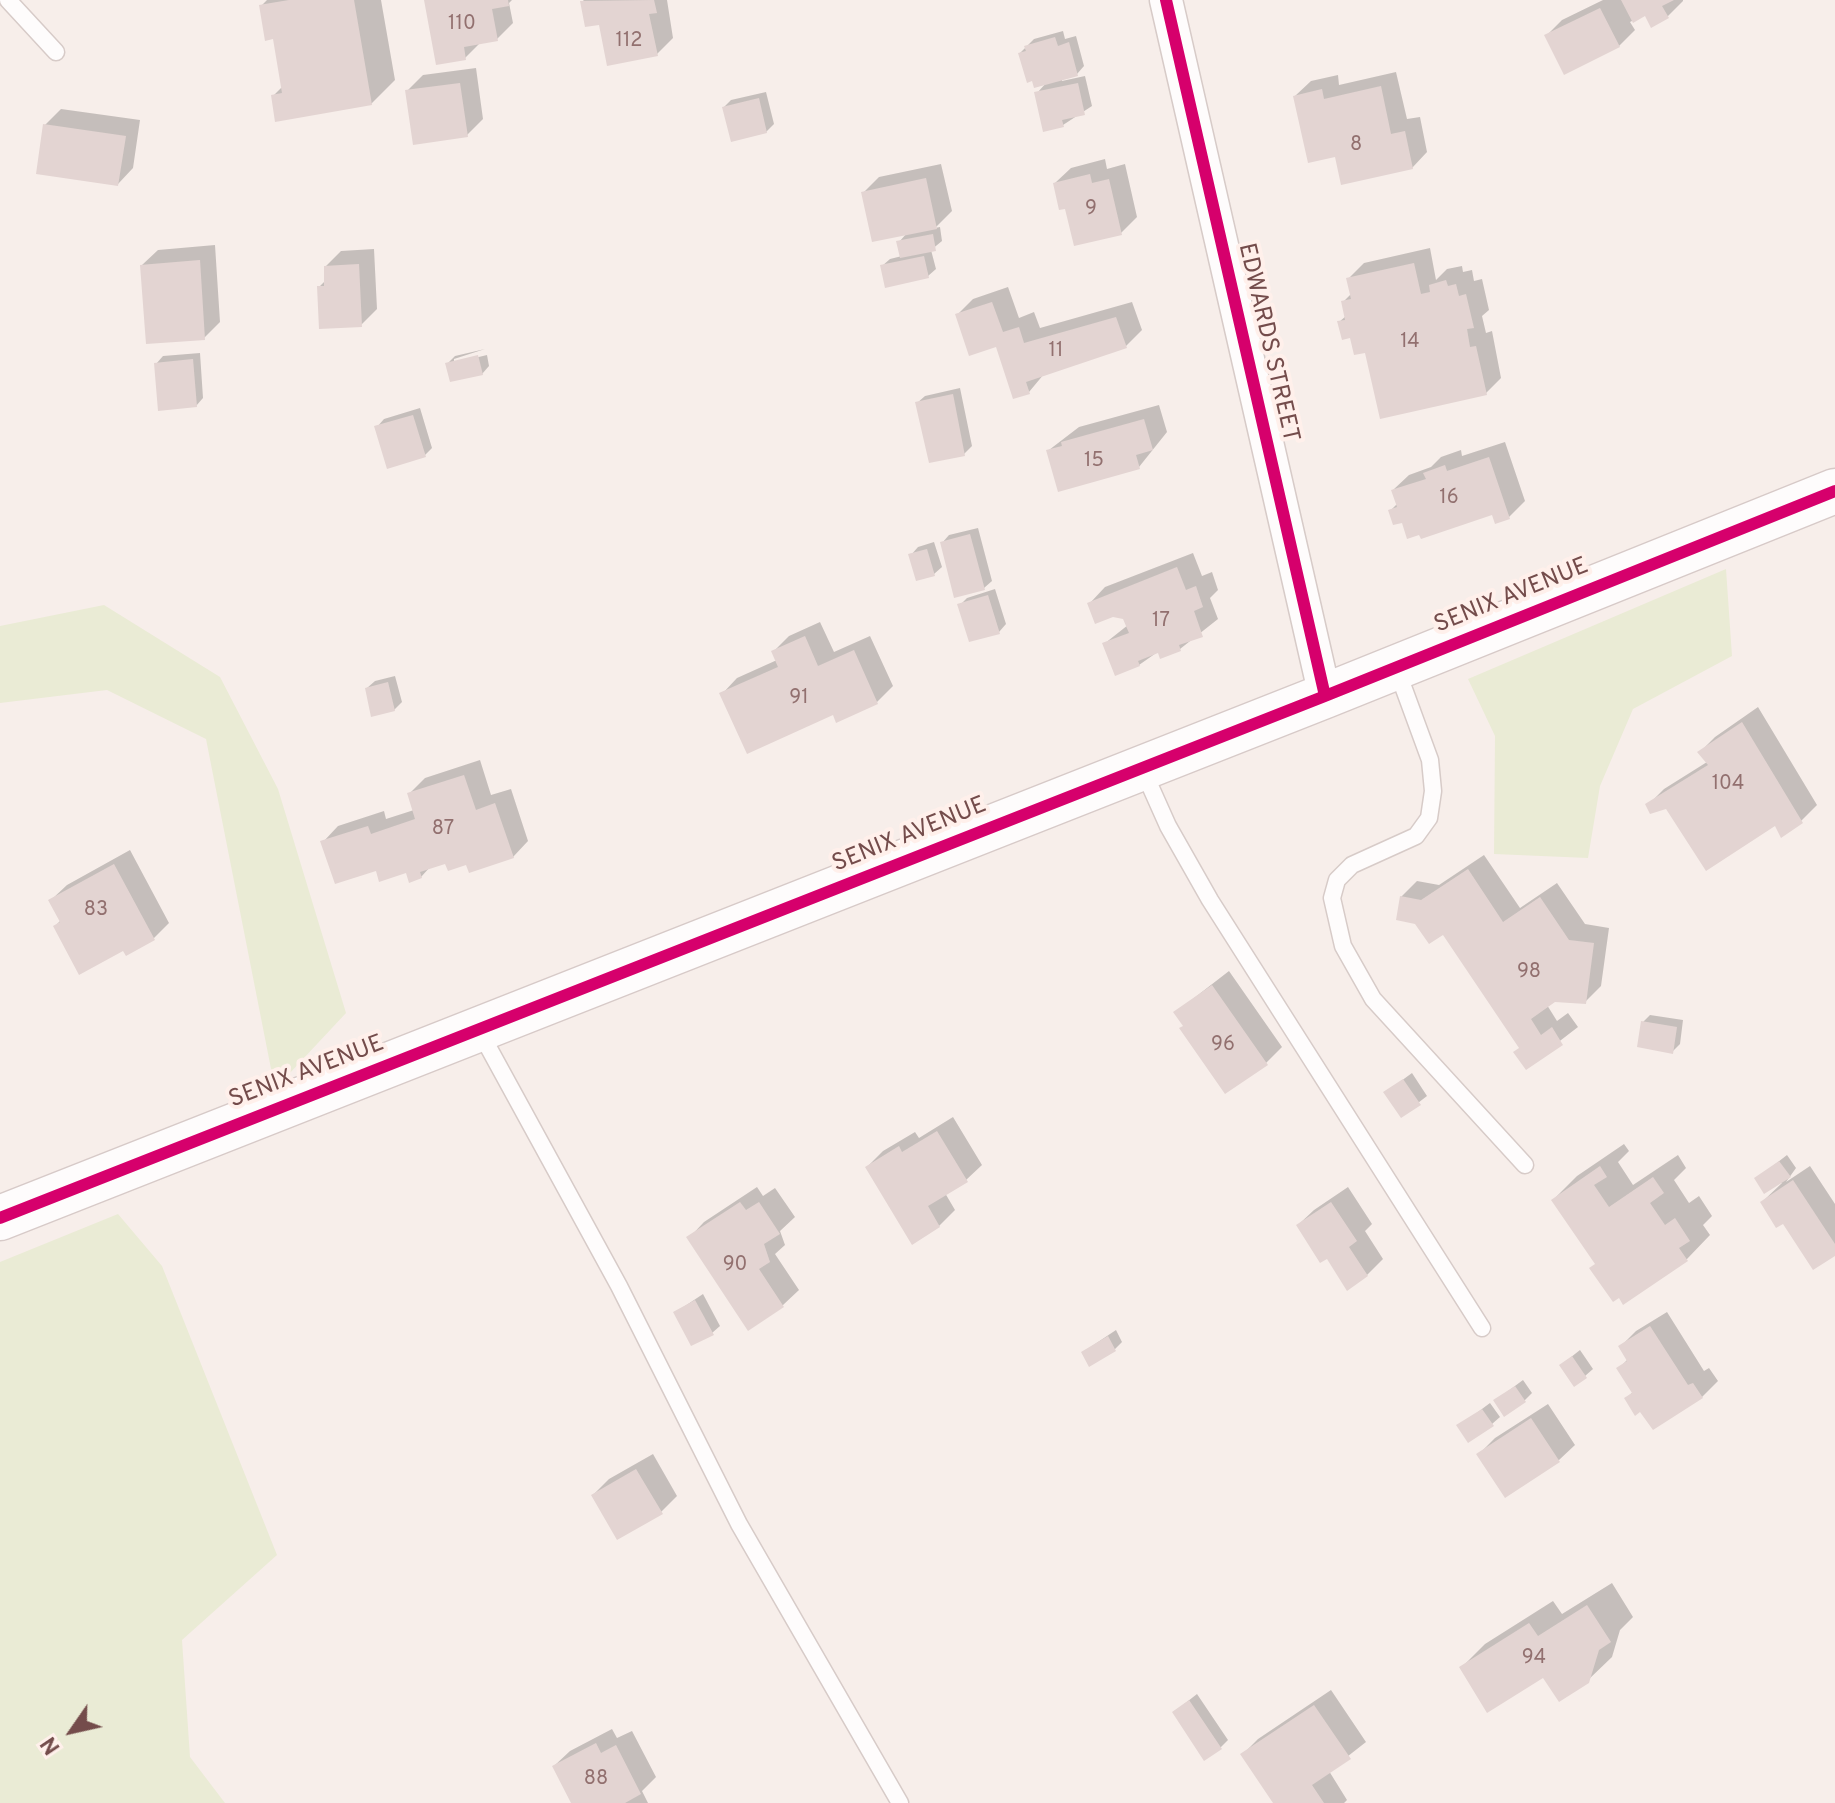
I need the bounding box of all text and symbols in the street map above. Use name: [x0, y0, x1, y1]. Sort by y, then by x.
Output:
house number: 110: [448, 13, 476, 37]
house number: 112: [615, 30, 643, 54]
house number: 8: [1350, 134, 1362, 158]
house number: 9: [1085, 198, 1097, 222]
street label: EDWARDS STREET: [1230, 241, 1304, 445]
house number: 14: [1400, 331, 1420, 355]
house number: 11: [1049, 340, 1063, 364]
house number: 15: [1084, 450, 1104, 474]
house number: 16: [1439, 487, 1459, 511]
street label: SENIX AVENUE: [1431, 553, 1593, 641]
house number: 17: [1152, 610, 1170, 634]
house number: 91: [789, 687, 809, 711]
house number: 104: [1712, 773, 1744, 797]
street label: SENIX AVENUE: [829, 792, 991, 880]
house number: 87: [432, 818, 454, 842]
house number: 83: [84, 899, 108, 923]
house number: 98: [1517, 961, 1541, 985]
street label: SENIX AVENUE: [225, 1030, 389, 1116]
house number: 96: [1211, 1034, 1235, 1058]
house number: 90: [723, 1254, 747, 1278]
house number: 94: [1522, 1647, 1546, 1671]
north arrow: [32, 1691, 112, 1771]
text: N: [36, 1731, 67, 1759]
house number: 88: [584, 1768, 608, 1792]

